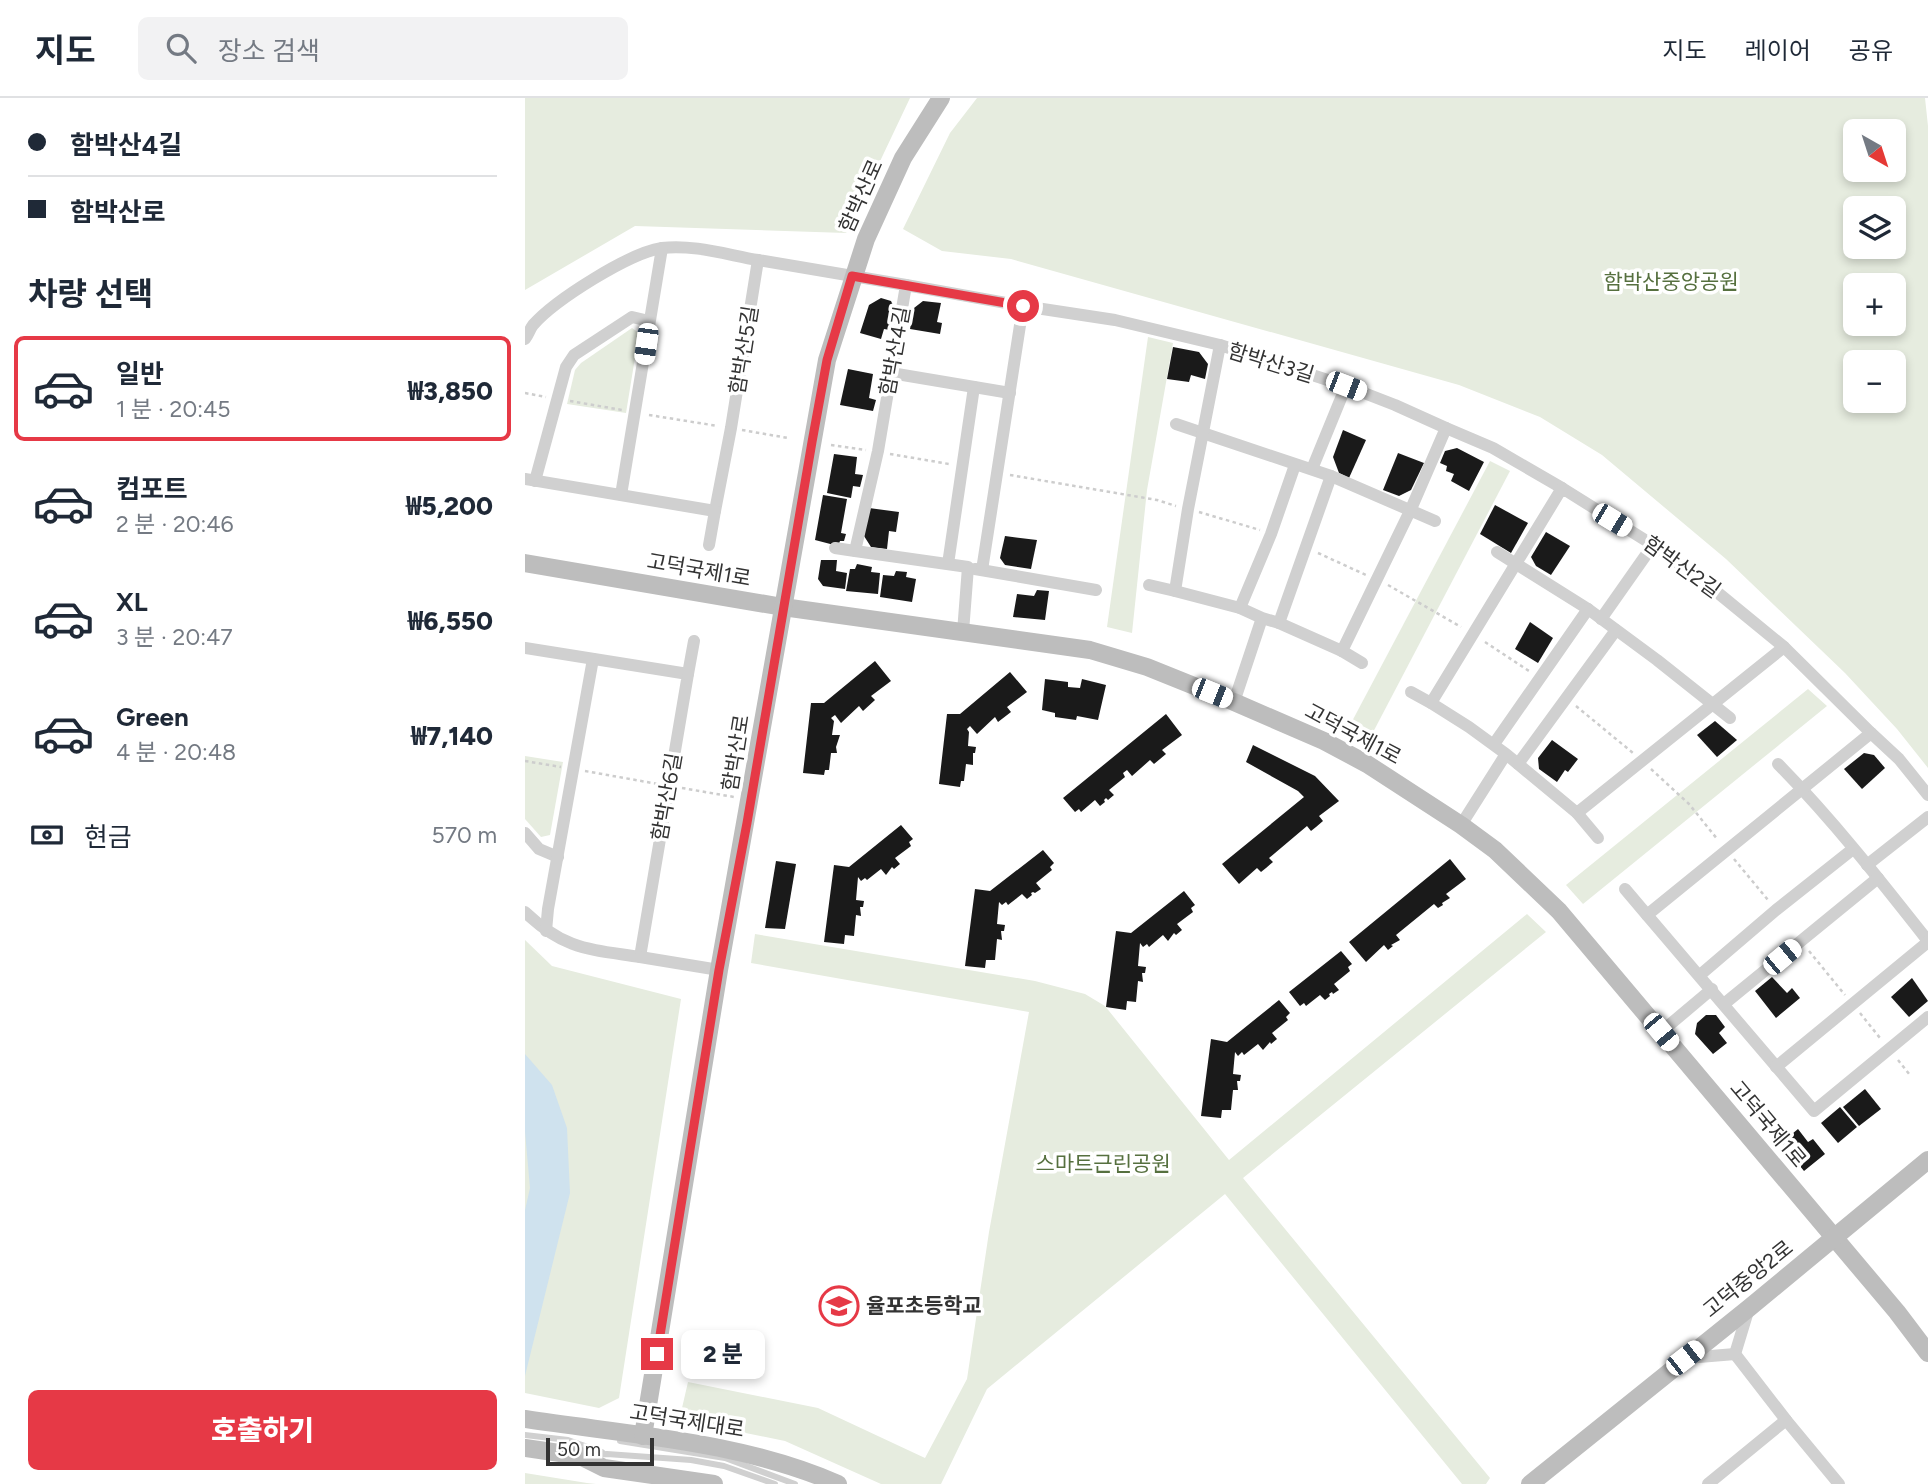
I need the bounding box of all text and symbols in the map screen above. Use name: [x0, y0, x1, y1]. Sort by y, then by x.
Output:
search box: [138, 17, 628, 80]
icon: search: [162, 29, 200, 67]
text: 지도: [35, 31, 96, 70]
text: 장소 검색: [218, 35, 320, 67]
text: 지도: [1662, 36, 1707, 65]
text: 레이어: [1745, 36, 1811, 65]
text: 공유: [1849, 36, 1893, 65]
north arrow: [1843, 119, 1906, 182]
map controls: [1843, 119, 1906, 413]
text: 함박산4길: [70, 129, 182, 161]
street label: 함박산로: [833, 155, 888, 236]
text: 함박산로: [70, 196, 166, 228]
button: layers: [1843, 196, 1906, 259]
park label: 함박산중앙공원: [1603, 269, 1739, 294]
button: +: [1843, 273, 1906, 336]
text: 차량 선택: [28, 275, 153, 313]
route start: [1007, 290, 1039, 322]
street label: 함박산5길: [724, 304, 763, 396]
street label: 함박산4길: [874, 304, 915, 398]
car: [633, 322, 660, 366]
street label: 함박산3길: [1225, 338, 1317, 387]
button: −: [1843, 350, 1906, 413]
icon: car: [32, 357, 95, 420]
text: 일반: [116, 358, 164, 390]
car: [1323, 369, 1370, 403]
text: ₩3,850: [408, 375, 493, 407]
text: 1 분 · 20:45: [116, 395, 230, 423]
icon: car: [32, 472, 95, 535]
text: 컴포트: [116, 473, 188, 505]
text: ₩5,200: [406, 490, 493, 522]
car: [1589, 500, 1636, 540]
text: 2 분 · 20:46: [116, 510, 234, 538]
street label: 함박산2길: [1639, 530, 1726, 603]
street label: 고덕국제1로: [645, 548, 753, 591]
text: XL: [116, 586, 148, 618]
icon: car: [32, 587, 95, 650]
text: ₩6,550: [408, 605, 493, 637]
text: 3 분 · 20:47: [116, 623, 233, 651]
car: [1189, 675, 1236, 711]
street label: 고덕국제1로: [1301, 698, 1406, 769]
text: Green: [116, 701, 189, 733]
icon: car: [32, 702, 95, 765]
street label: 함박산로: [717, 713, 754, 793]
text: ₩7,140: [411, 720, 493, 752]
text: 4 분 · 20:48: [116, 738, 236, 766]
street label: 함박산6길: [646, 751, 687, 843]
icon: cash: [28, 816, 66, 854]
text: 현금: [84, 821, 132, 853]
text: 570 m: [431, 821, 497, 849]
car: [1760, 935, 1805, 979]
car: [1640, 1009, 1683, 1055]
street label: 고덕국제1로: [1725, 1075, 1812, 1172]
park label: 스마트근린공원: [1035, 1151, 1171, 1176]
street label: 고덕중앙2로: [1698, 1235, 1798, 1322]
school or university icon: 율포초등학교: [818, 1285, 860, 1327]
place label: 율포초등학교: [866, 1293, 982, 1318]
callout: 2 분: [681, 1330, 766, 1378]
car: [1662, 1337, 1709, 1379]
route end: [641, 1338, 673, 1370]
text: 2 분: [703, 1340, 743, 1368]
button: 호출하기: [28, 1390, 497, 1470]
street label: 고덕국제대로: [628, 1399, 746, 1442]
scale bar: [546, 1435, 655, 1467]
text: 50 m: [557, 1438, 601, 1461]

